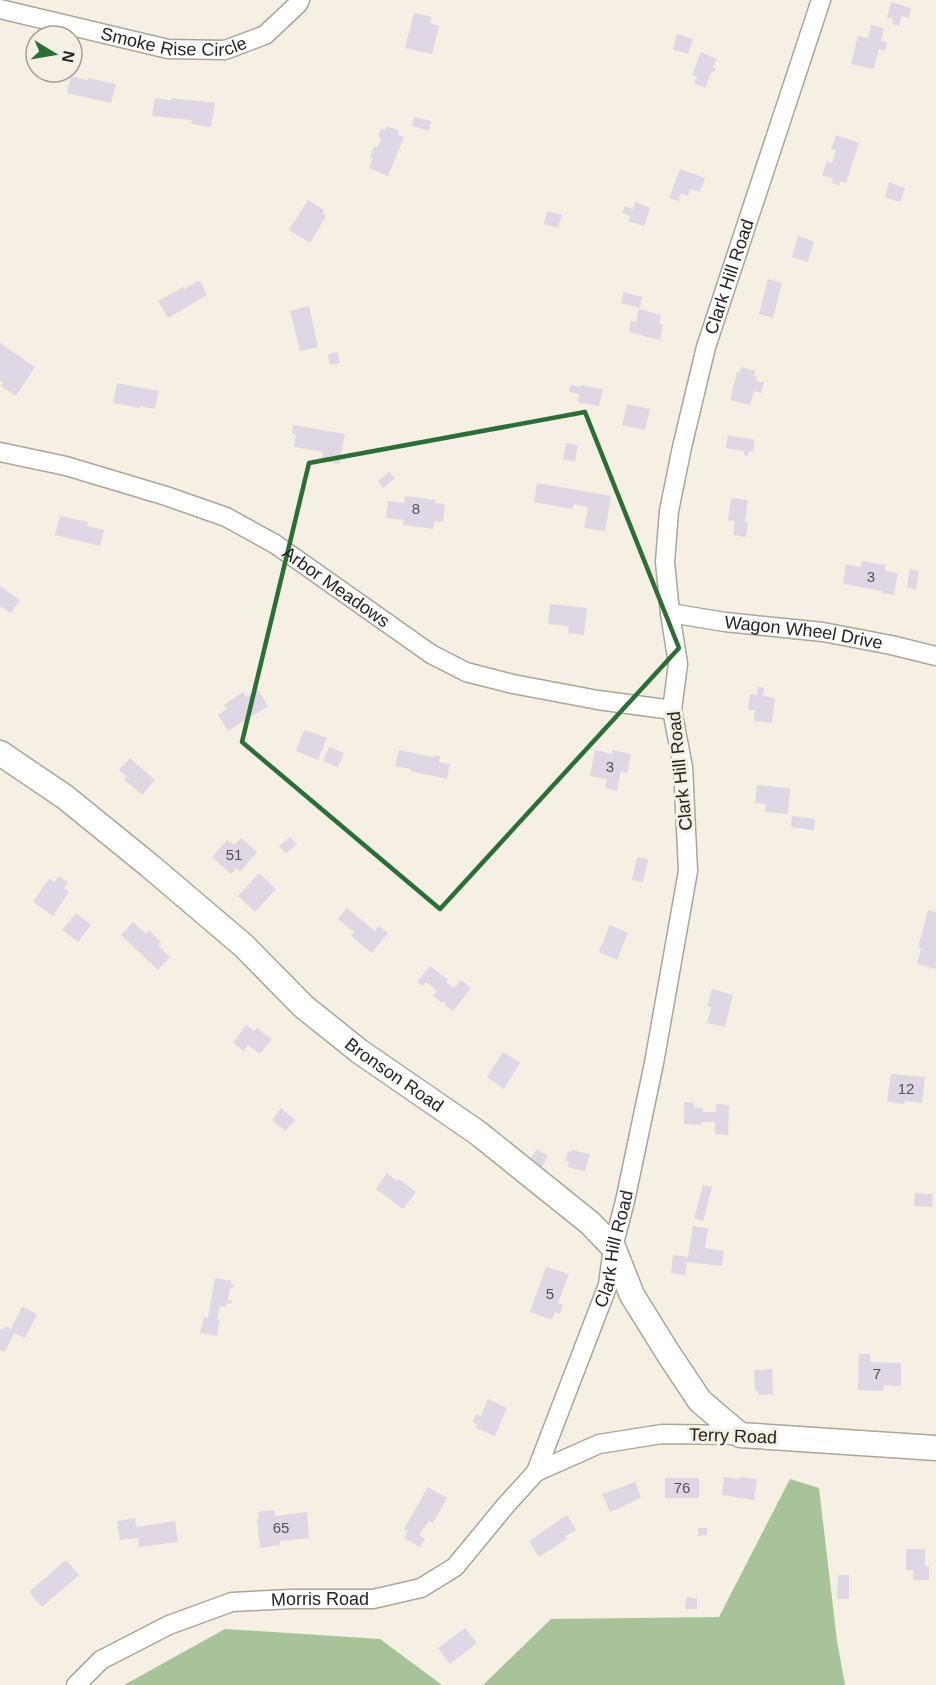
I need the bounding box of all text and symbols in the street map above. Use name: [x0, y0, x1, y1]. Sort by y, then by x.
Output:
street label: Smoke Rise Circle: [99, 23, 249, 60]
north arrow: [24, 24, 84, 84]
text: N: [59, 49, 78, 64]
street label: Clark Hill Road: [701, 217, 758, 337]
house number: 8: [412, 500, 420, 517]
street label: Arbor Meadows: [279, 542, 393, 632]
house number: 3: [867, 568, 875, 585]
street label: Wagon Wheel Drive: [724, 612, 884, 653]
street label: Clark Hill Road: [664, 710, 696, 832]
house number: 3: [606, 758, 614, 775]
house number: 51: [226, 846, 242, 863]
street label: Bronson Road: [341, 1034, 447, 1116]
house number: 12: [898, 1080, 914, 1097]
street label: Clark Hill Road: [590, 1188, 637, 1311]
house number: 5: [546, 1285, 554, 1302]
house number: 7: [873, 1365, 881, 1382]
street label: Terry Road: [689, 1424, 777, 1448]
house number: 76: [674, 1479, 690, 1496]
house number: 65: [273, 1519, 289, 1536]
street label: Morris Road: [271, 1589, 369, 1610]

